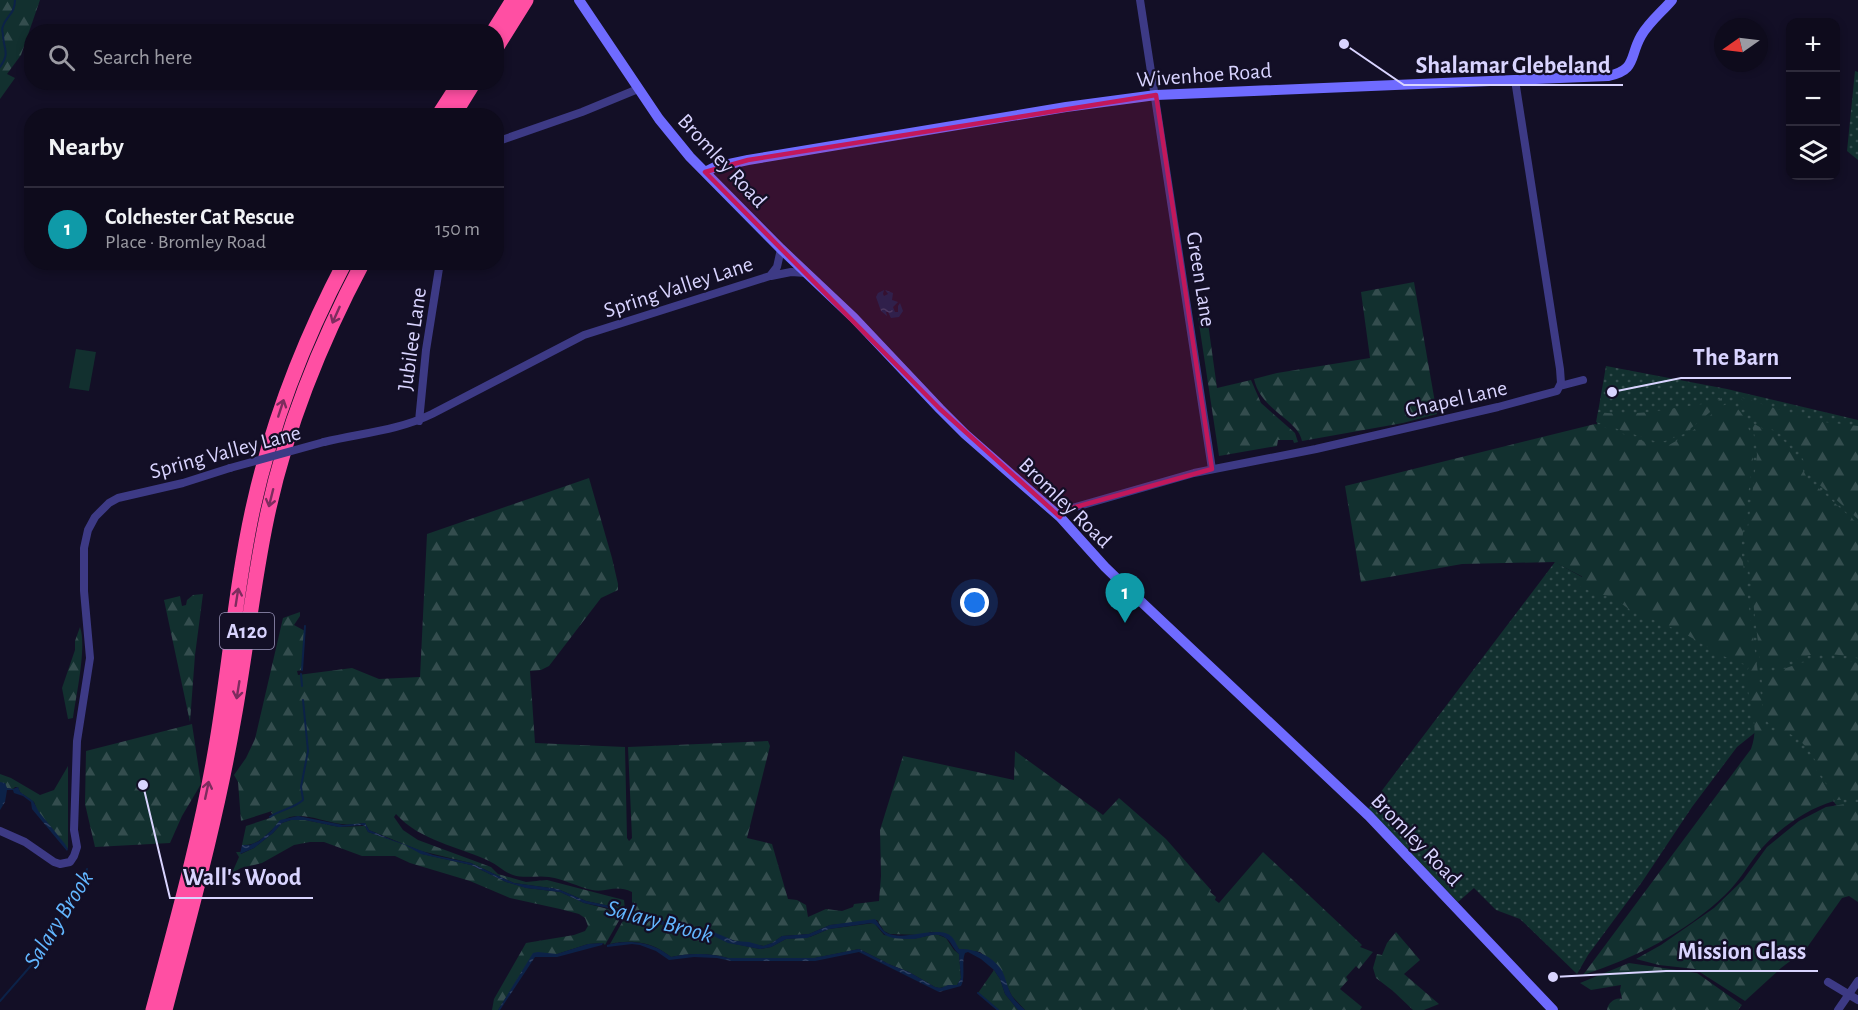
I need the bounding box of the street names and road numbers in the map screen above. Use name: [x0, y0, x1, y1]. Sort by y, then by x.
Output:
street label: Wivenhoe Road: [1136, 59, 1272, 91]
street label: Bromley Road: [674, 110, 771, 212]
street label: Green Lane: [1183, 230, 1219, 328]
street label: Spring Valley Lane: [601, 252, 756, 321]
street label: Jubilee Lane: [394, 286, 430, 392]
street label: Chapel Lane: [1403, 377, 1509, 421]
street label: Spring Valley Lane: [147, 421, 303, 483]
street label: Bromley Road: [1015, 453, 1116, 552]
road number: A120: [220, 613, 274, 649]
street label: Bromley Road: [1367, 789, 1466, 890]

